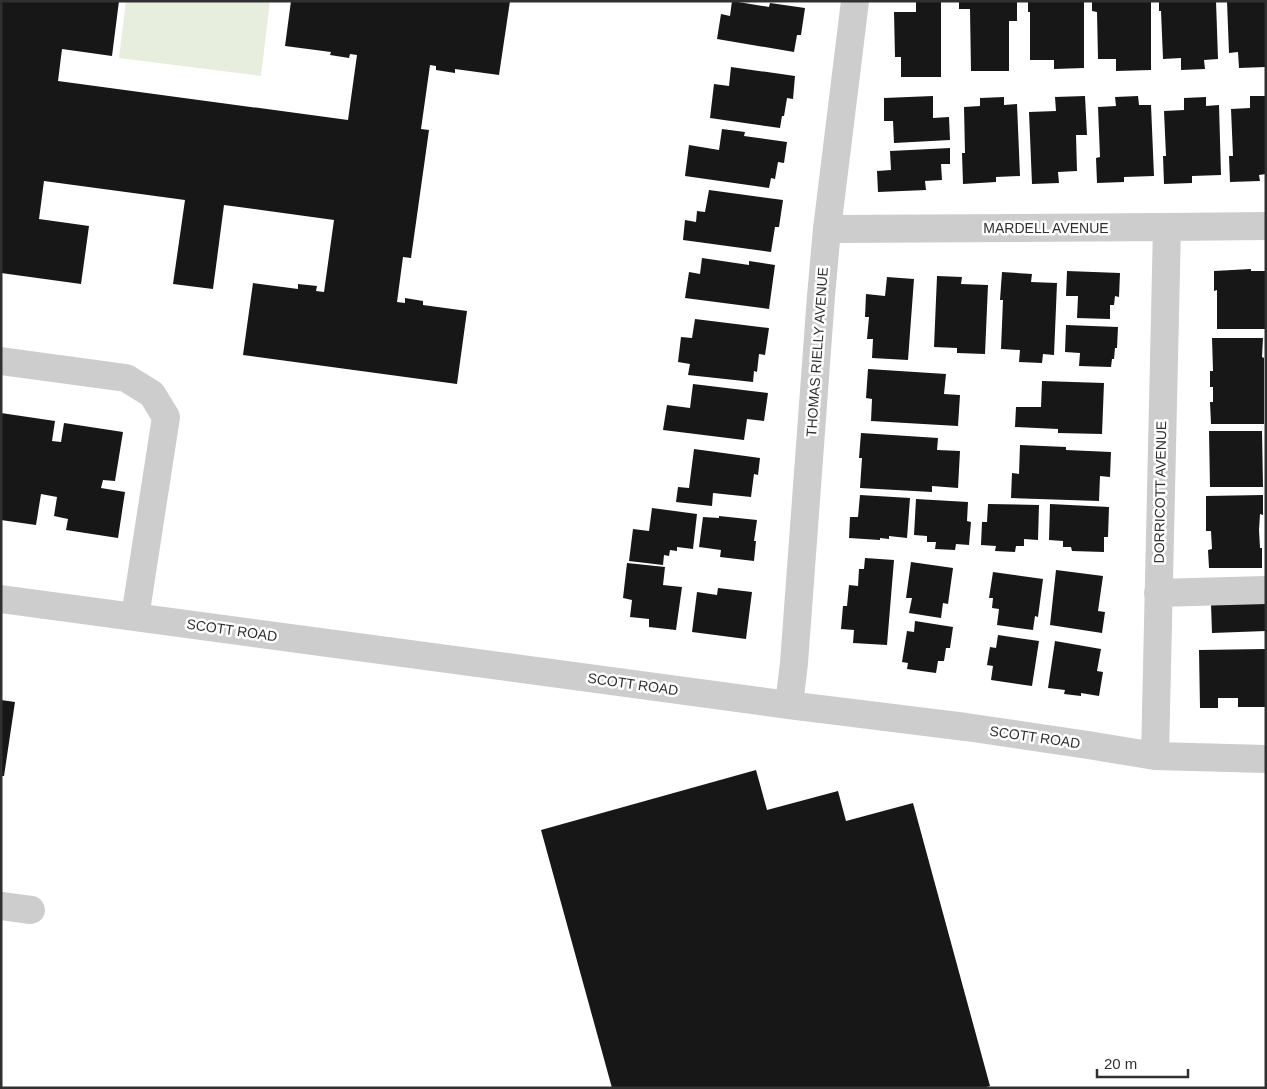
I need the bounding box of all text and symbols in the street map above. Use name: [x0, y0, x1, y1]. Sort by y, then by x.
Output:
street label: MARDELL AVENUE: [983, 220, 1109, 236]
street label: THOMAS RIELLY AVENUE: [803, 266, 831, 438]
street label: DORRICOTT AVENUE: [1151, 421, 1169, 563]
street label: SCOTT ROAD: [186, 616, 278, 644]
street label: SCOTT ROAD: [587, 670, 679, 698]
street label: SCOTT ROAD: [989, 723, 1081, 751]
scale bar: [1097, 1046, 1188, 1078]
text: 20 m: [1104, 1055, 1137, 1072]

